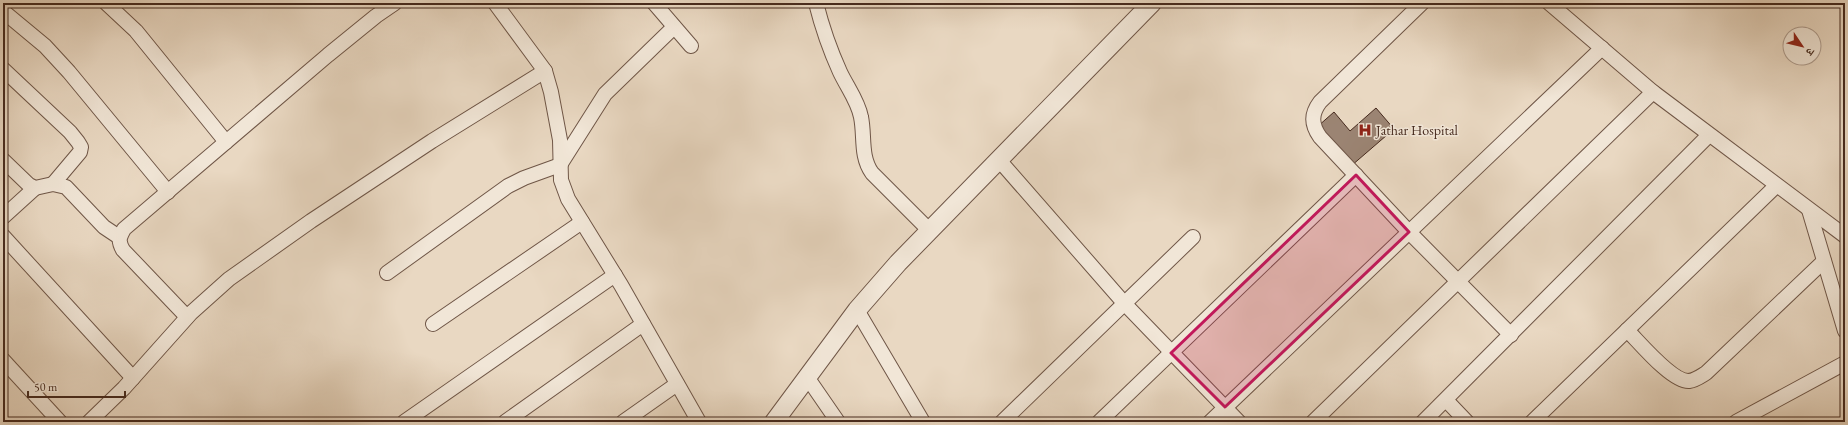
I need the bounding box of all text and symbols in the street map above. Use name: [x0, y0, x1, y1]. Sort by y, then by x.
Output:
north arrow: [1782, 26, 1822, 66]
text: उ: [1802, 45, 1818, 59]
place label: Jathar Hospital: [1375, 121, 1458, 139]
hospital icon: Jathar Hospital: [1357, 122, 1373, 138]
scale bar: [28, 373, 125, 399]
text: 50 m: [34, 379, 58, 395]

